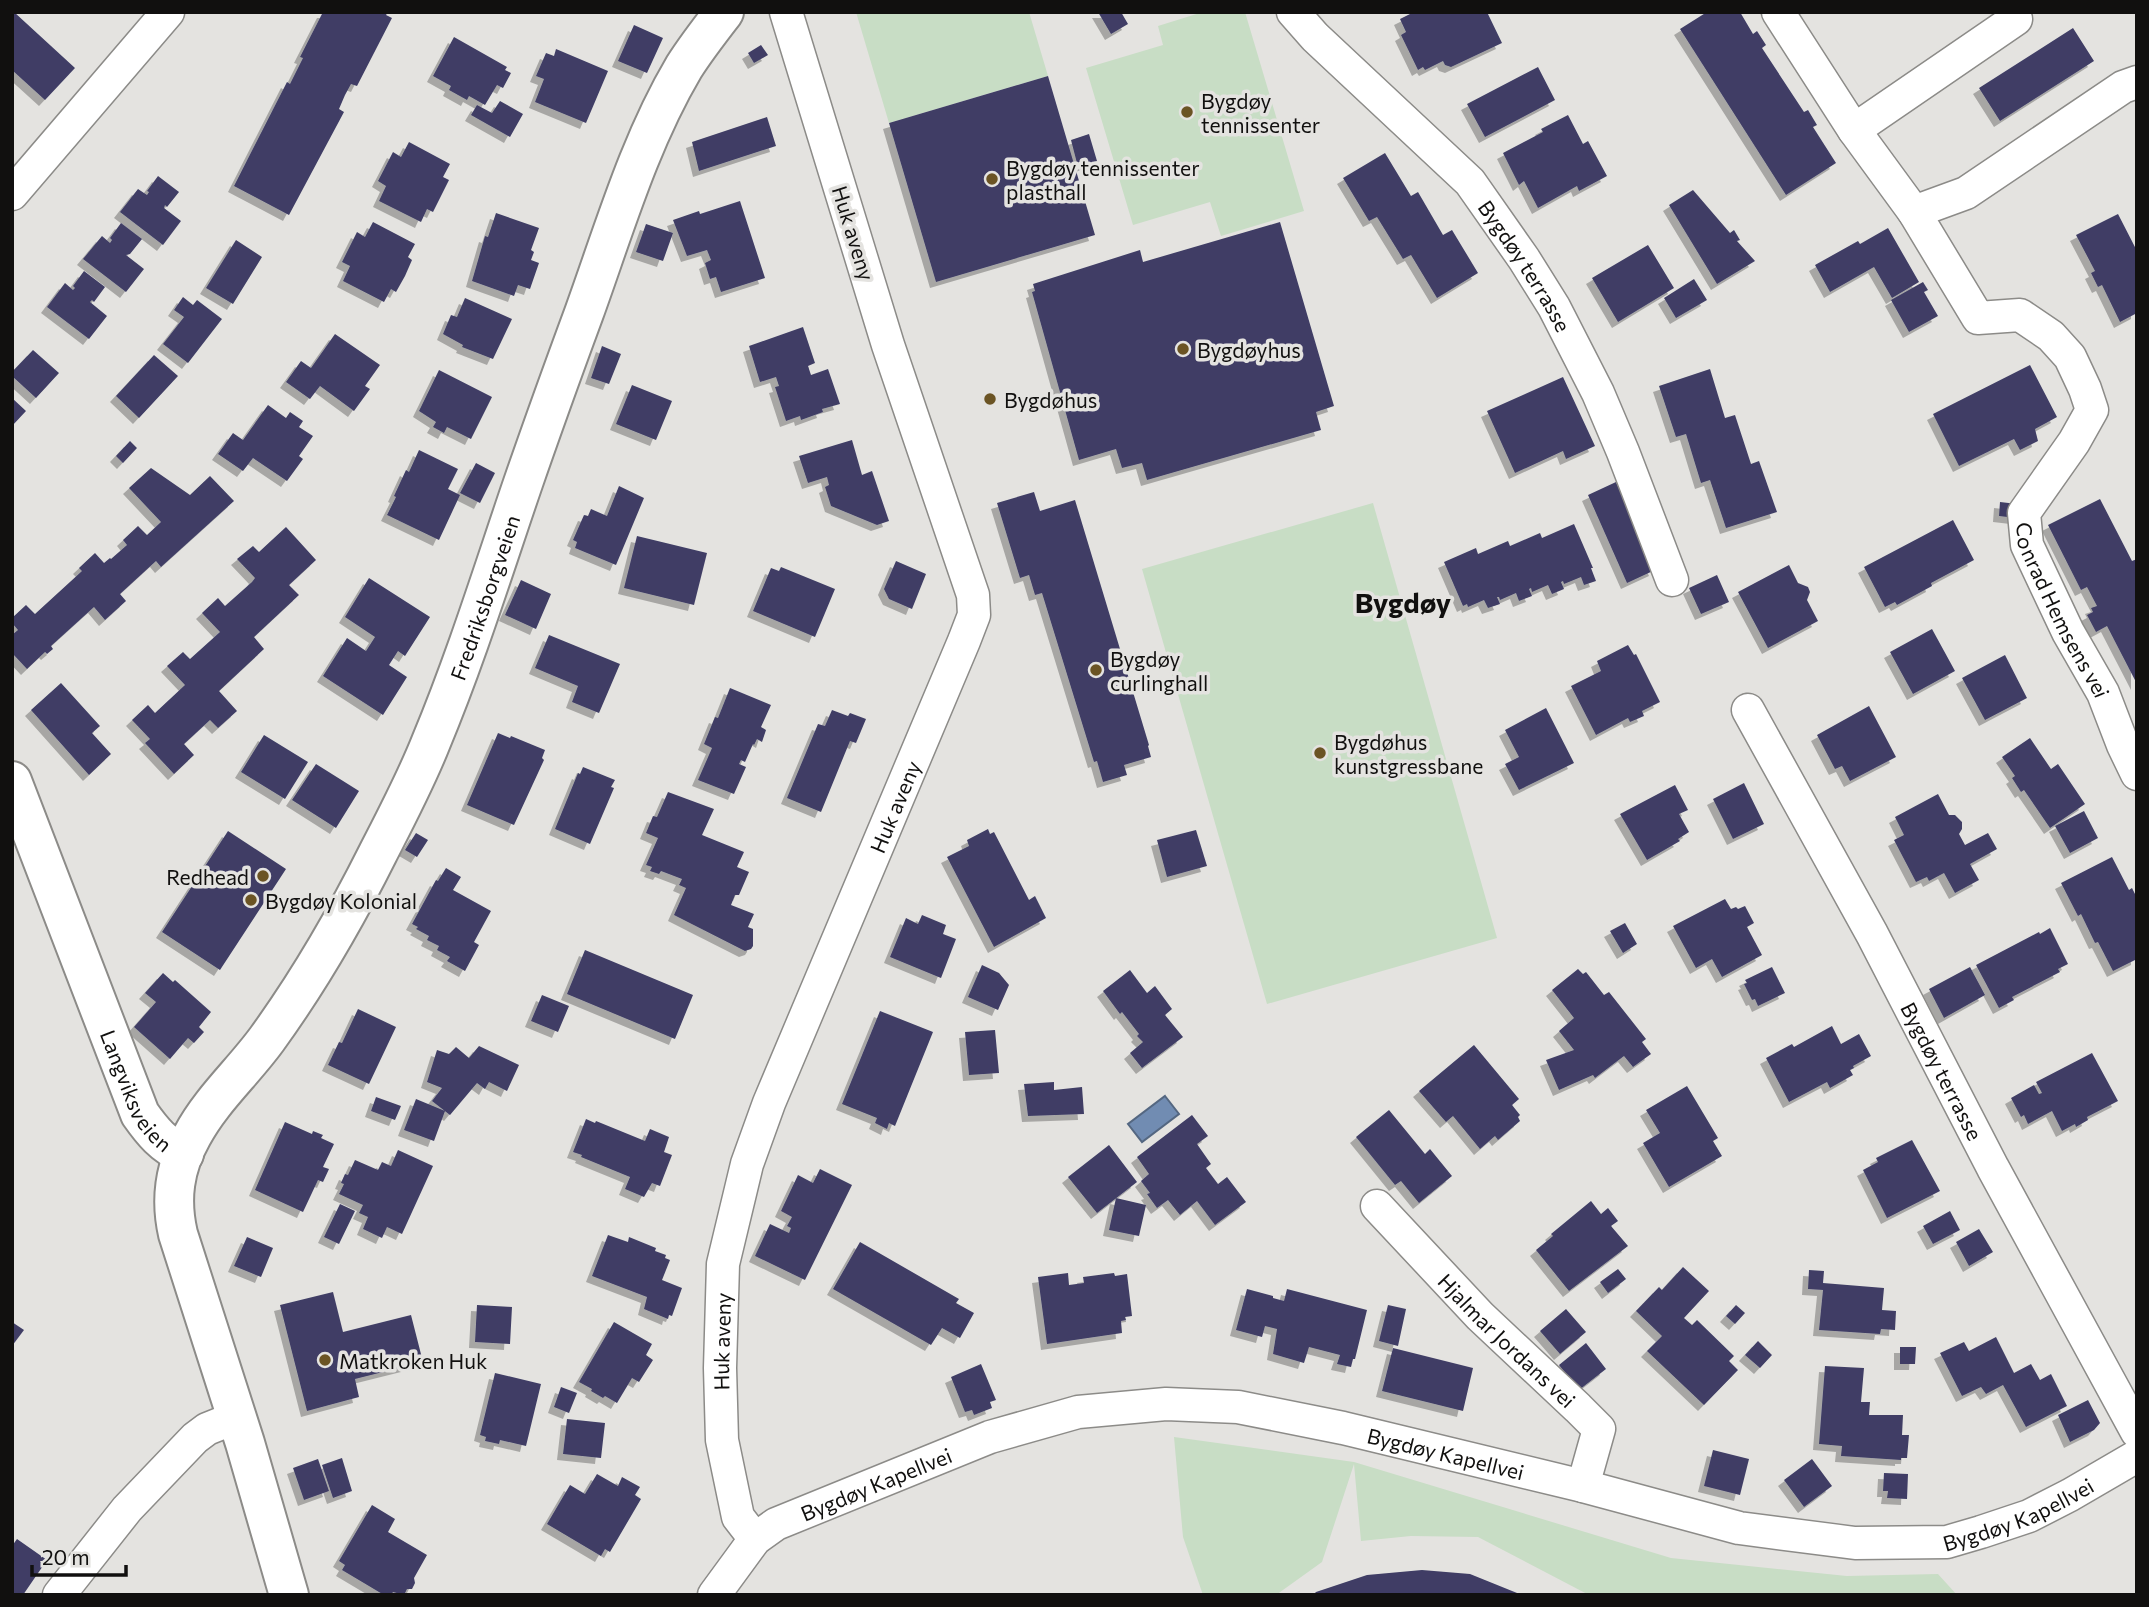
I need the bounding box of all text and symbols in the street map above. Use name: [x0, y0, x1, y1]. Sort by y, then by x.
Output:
place label: Bygdøy tennissenter: [1201, 88, 1320, 137]
marker: Bygdøy tennissenter: [1179, 104, 1195, 120]
place label: Bygdøy tennissenter plasthall: [1006, 155, 1200, 204]
marker: Bygdøy tennissenter plasthall: [984, 171, 1000, 187]
street label: Huk aveny: [828, 183, 880, 284]
street label: Bygdøy terrasse: [1474, 195, 1577, 336]
place label: Bygdøyhus: [1197, 337, 1301, 362]
marker: Bygdøyhus: [1175, 341, 1191, 357]
place label: Bygdøhus: [1004, 387, 1097, 412]
marker: Bygdøhus: [982, 391, 998, 407]
street label: Fredriksborgveien: [444, 512, 524, 683]
street label: Conrad Hemsens vei: [2012, 521, 2116, 701]
district label: Bygdøy: [1355, 585, 1451, 619]
place label: Bygdøy curlinghall: [1110, 646, 1208, 695]
marker: Bygdøy curlinghall: [1088, 662, 1104, 678]
place label: Bygdøhus kunstgressbane: [1334, 729, 1483, 778]
marker: Bygdøhus kunstgressbane: [1312, 745, 1328, 761]
street label: Huk aveny: [864, 756, 925, 856]
place label: Redhead: [166, 864, 249, 889]
marker: Redhead: [255, 868, 271, 884]
place label: Bygdøy Kolonial: [265, 888, 417, 913]
marker: Bygdøy Kolonial: [243, 892, 259, 908]
street label: Bygdøy terrasse: [1897, 998, 1989, 1144]
street label: Langviksveien: [96, 1026, 177, 1156]
street label: Hjalmar Jordans vei: [1434, 1268, 1581, 1412]
street label: Huk aveny: [707, 1292, 735, 1391]
place label: Matkroken Huk: [339, 1348, 487, 1373]
marker: Matkroken Huk: [317, 1352, 333, 1368]
street label: Bygdøy Kapellvei: [1365, 1422, 1527, 1484]
street label: Bygdøy Kapellvei: [797, 1442, 955, 1525]
street label: Bygdøy Kapellvei: [1940, 1472, 2098, 1555]
scale bar: [32, 1534, 126, 1578]
text: 20 m: [42, 1544, 90, 1569]

